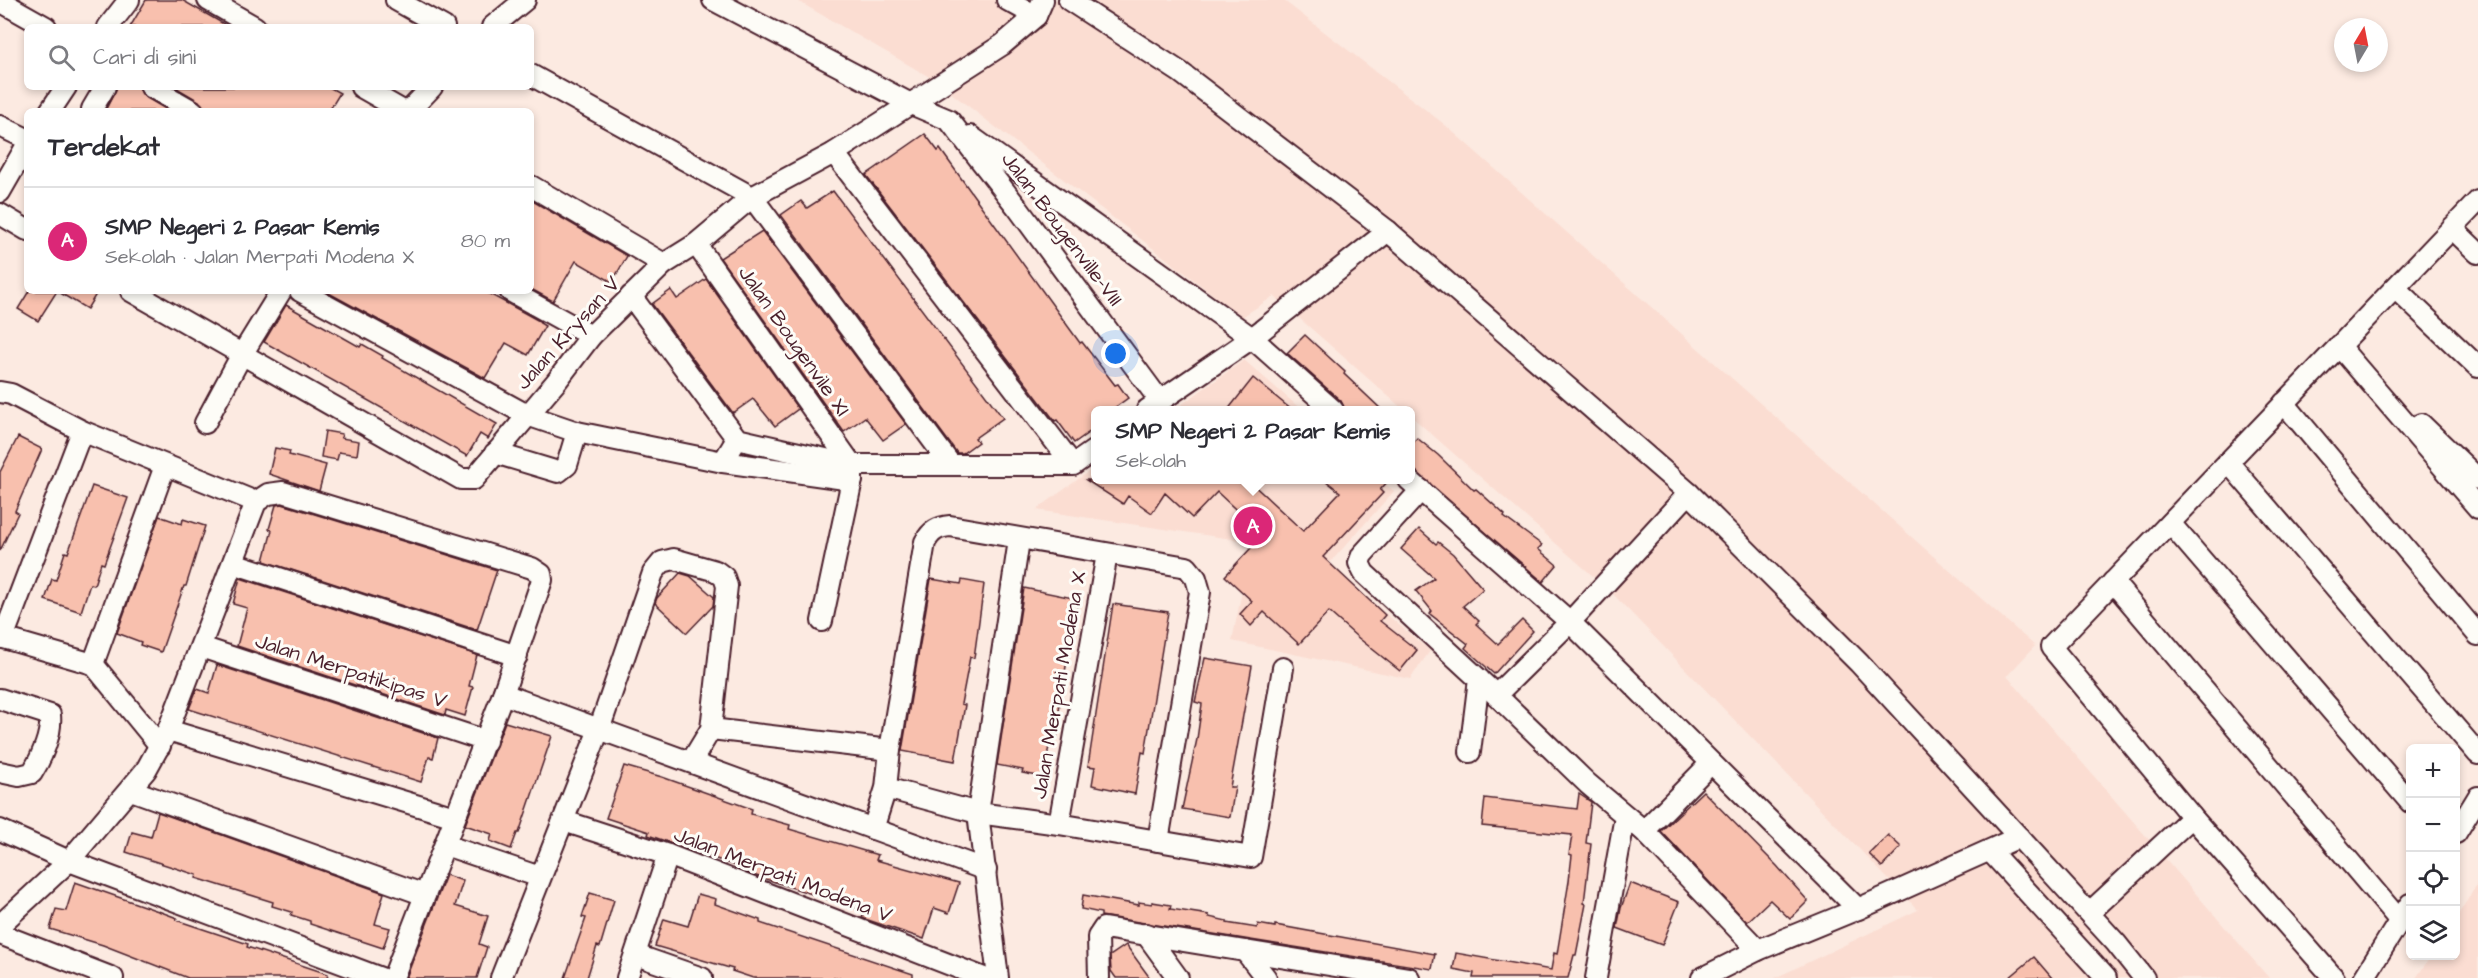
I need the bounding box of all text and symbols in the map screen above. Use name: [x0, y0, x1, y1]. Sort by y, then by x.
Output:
north arrow: [2334, 18, 2388, 72]
search box: [24, 24, 534, 90]
icon: search: [45, 41, 78, 74]
text: Cari di sini: [93, 42, 196, 73]
text: Terdekat: [48, 129, 160, 165]
street label: Jalan Bougenville-VIII: [993, 146, 1130, 313]
text: SMP Negeri 2 Pasar Kemis: [105, 212, 380, 243]
text: A: [61, 227, 74, 255]
text: 80 m: [461, 227, 510, 255]
text: Sekolah · Jalan Merpati Modena X: [105, 243, 414, 271]
street label: Jalan Bougenvile XI: [730, 260, 857, 423]
street label: Jalan Krysan V: [509, 270, 628, 397]
your location: [1101, 339, 1130, 368]
popup: [1091, 406, 1415, 484]
text: SMP Negeri 2 Pasar Kemis: [1116, 416, 1390, 447]
text: Sekolah: [1116, 447, 1186, 475]
pin: A: [1234, 504, 1272, 548]
street label: Jalan Merpati Modena X: [1025, 568, 1094, 801]
street label: Jalan Merpatikipas V: [251, 626, 450, 717]
map controls: [2406, 744, 2460, 960]
button: +: [2406, 744, 2460, 798]
button: −: [2406, 798, 2460, 852]
street label: Jalan Merpati Modena V: [669, 820, 896, 931]
button: locate: [2406, 852, 2460, 906]
button: layers: [2406, 906, 2460, 960]

